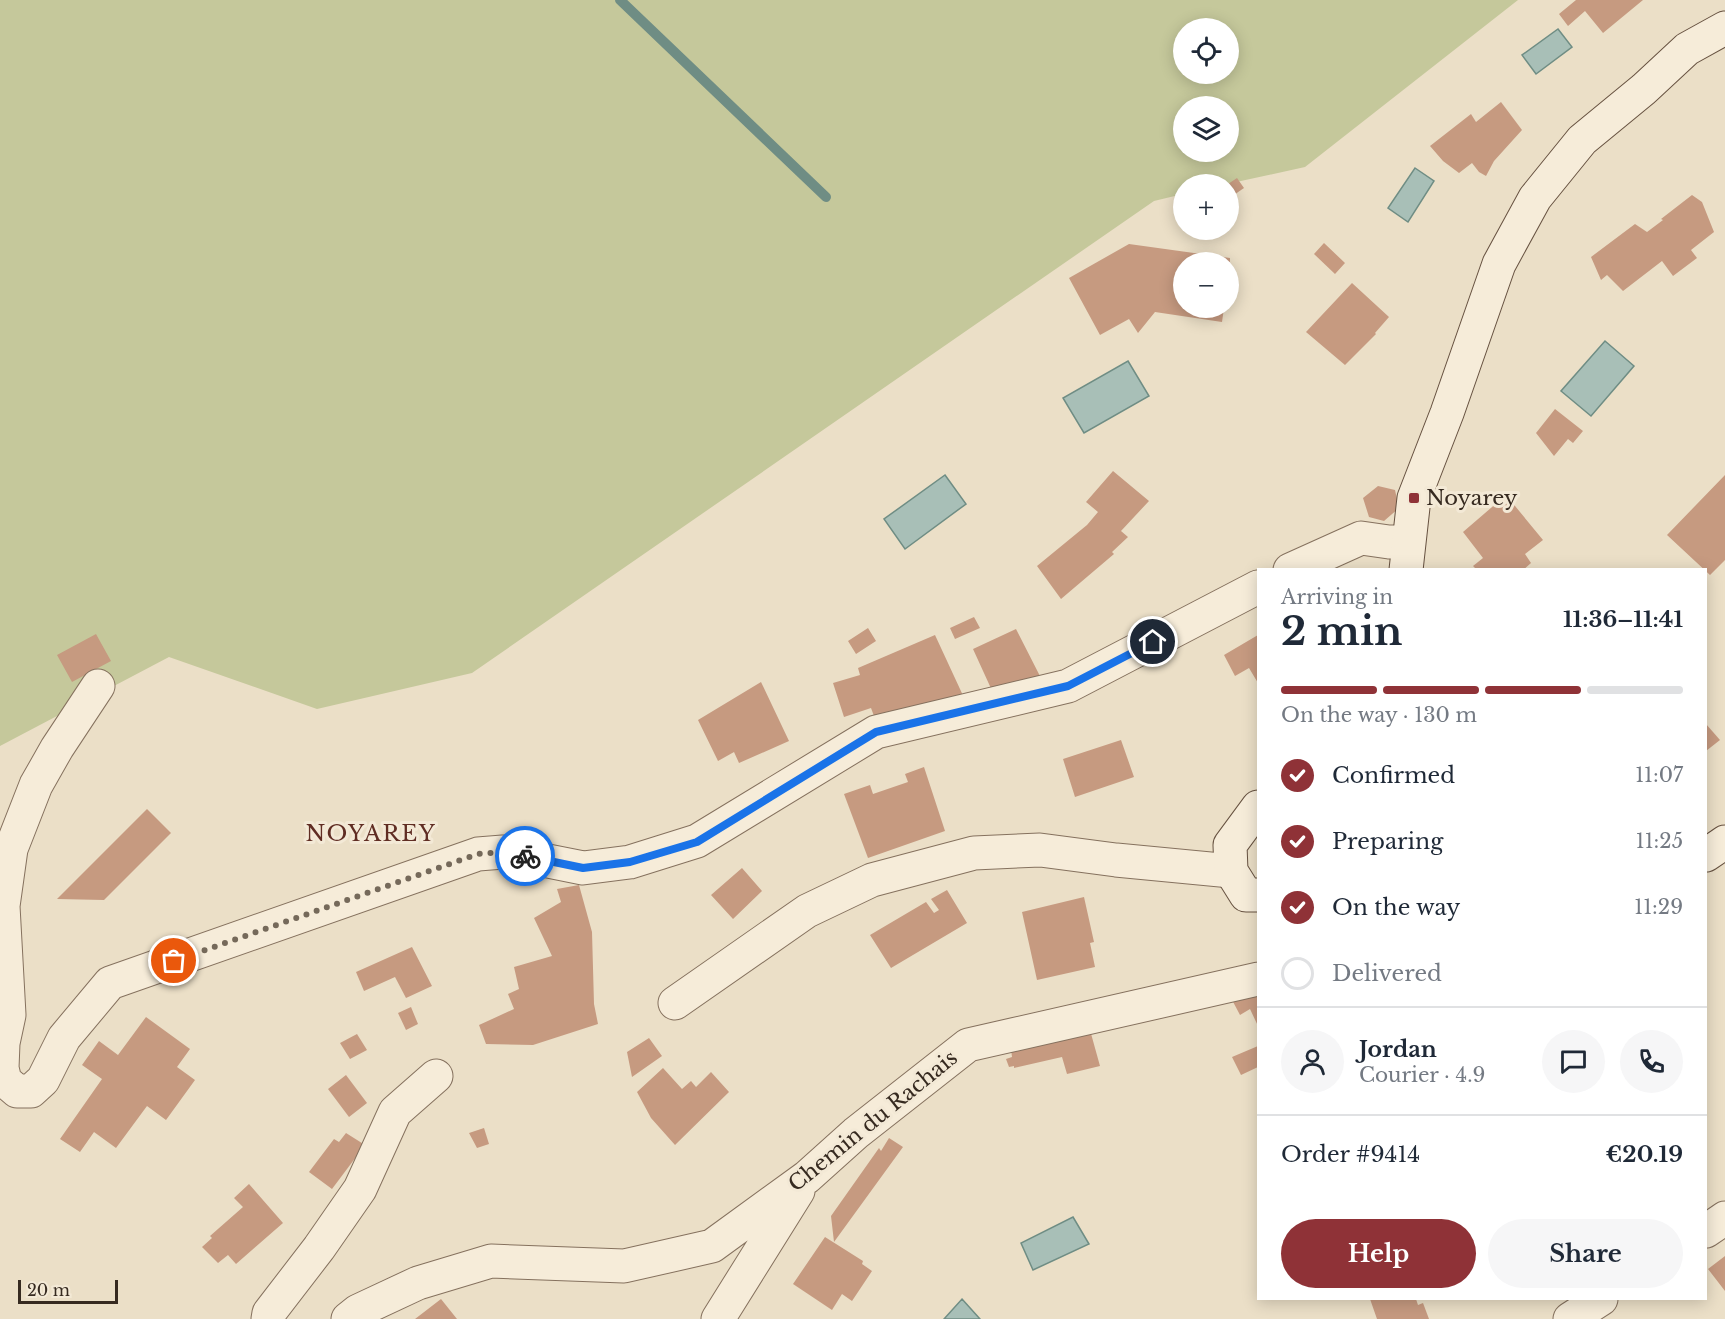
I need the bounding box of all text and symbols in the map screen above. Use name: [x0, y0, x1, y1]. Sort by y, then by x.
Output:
map controls: [1173, 18, 1239, 318]
button: locate: [1173, 18, 1239, 84]
button: layers: [1173, 96, 1239, 162]
button: +: [1173, 174, 1239, 240]
button: −: [1173, 252, 1239, 318]
place label: Noyarey: [1426, 485, 1518, 511]
marker: Noyarey: [1407, 491, 1421, 505]
text: Arriving in: [1281, 585, 1393, 609]
text: 11:36–11:41: [1563, 606, 1683, 633]
text: 2 min: [1281, 607, 1402, 656]
pin: [1127, 616, 1178, 667]
icon: home: [1136, 625, 1169, 658]
text: On the way · 130 m: [1281, 703, 1477, 727]
icon: check: [1281, 759, 1314, 792]
text: Confirmed: [1332, 762, 1455, 789]
text: 11:07: [1635, 763, 1683, 787]
district label: NOYAREY: [306, 820, 436, 847]
icon: check: [1281, 825, 1314, 858]
courier: [495, 826, 555, 886]
text: Preparing: [1332, 828, 1443, 855]
text: 11:25: [1636, 829, 1683, 853]
icon: bike: [509, 840, 542, 873]
icon: check: [1281, 891, 1314, 924]
text: On the way: [1332, 894, 1460, 921]
text: 11:29: [1634, 895, 1683, 919]
pin: [148, 935, 199, 986]
icon: bag: [157, 944, 190, 977]
text: Delivered: [1332, 960, 1442, 987]
button: person: [1281, 1030, 1344, 1093]
button: chat: [1542, 1030, 1605, 1093]
button: phone: [1620, 1030, 1683, 1093]
text: Jordan: [1359, 1036, 1437, 1063]
street label: Chemin du Rachais: [783, 1045, 963, 1197]
text: Courier · 4.9: [1359, 1063, 1485, 1087]
text: Order #9414: [1281, 1141, 1420, 1168]
text: €20.19: [1606, 1141, 1683, 1168]
button: Help: [1281, 1219, 1476, 1288]
button: Share: [1488, 1219, 1683, 1288]
scale bar: [18, 1277, 118, 1304]
text: 20 m: [27, 1280, 70, 1300]

